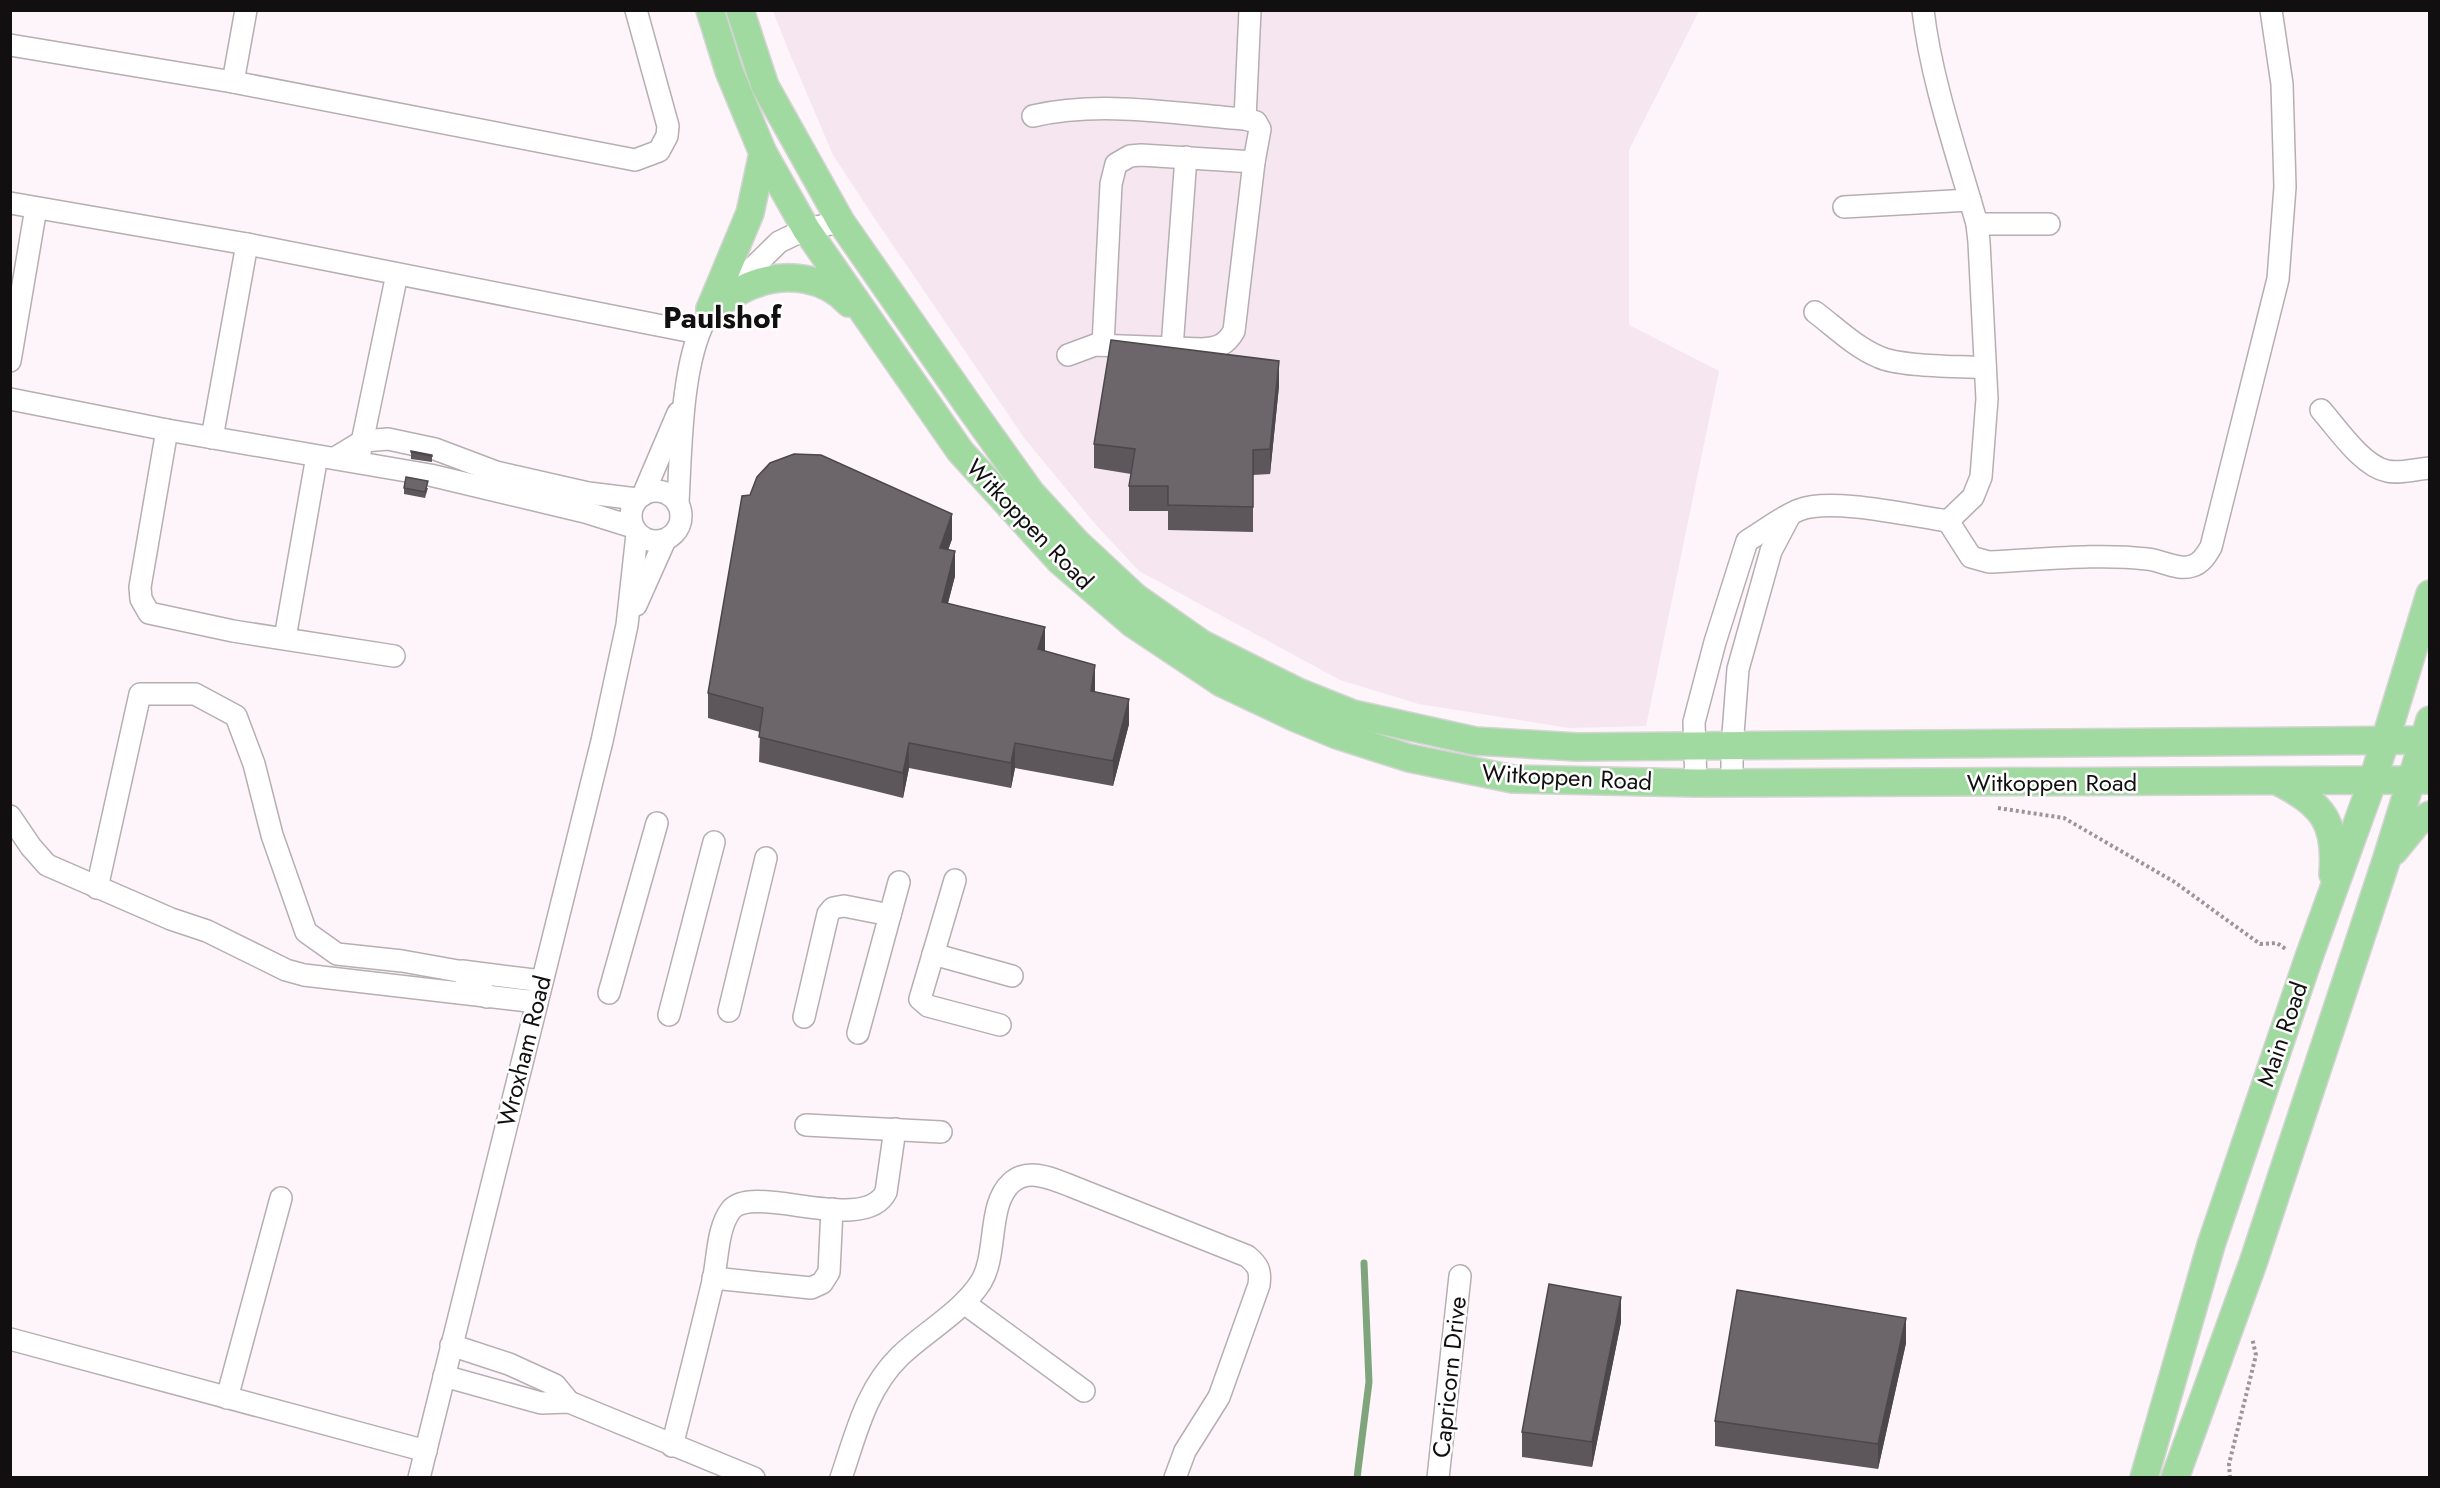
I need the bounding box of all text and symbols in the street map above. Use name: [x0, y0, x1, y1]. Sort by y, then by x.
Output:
district label: Paulshof: [663, 296, 783, 339]
street label: Witkoppen Road: [958, 451, 1102, 597]
street label: Witkoppen Road: [1481, 755, 1653, 799]
street label: Witkoppen Road: [1967, 765, 2137, 800]
street label: Wroxham Road: [488, 972, 560, 1130]
street label: Main Road: [2248, 977, 2316, 1091]
street label: Capricorn Drive: [1423, 1295, 1475, 1459]

